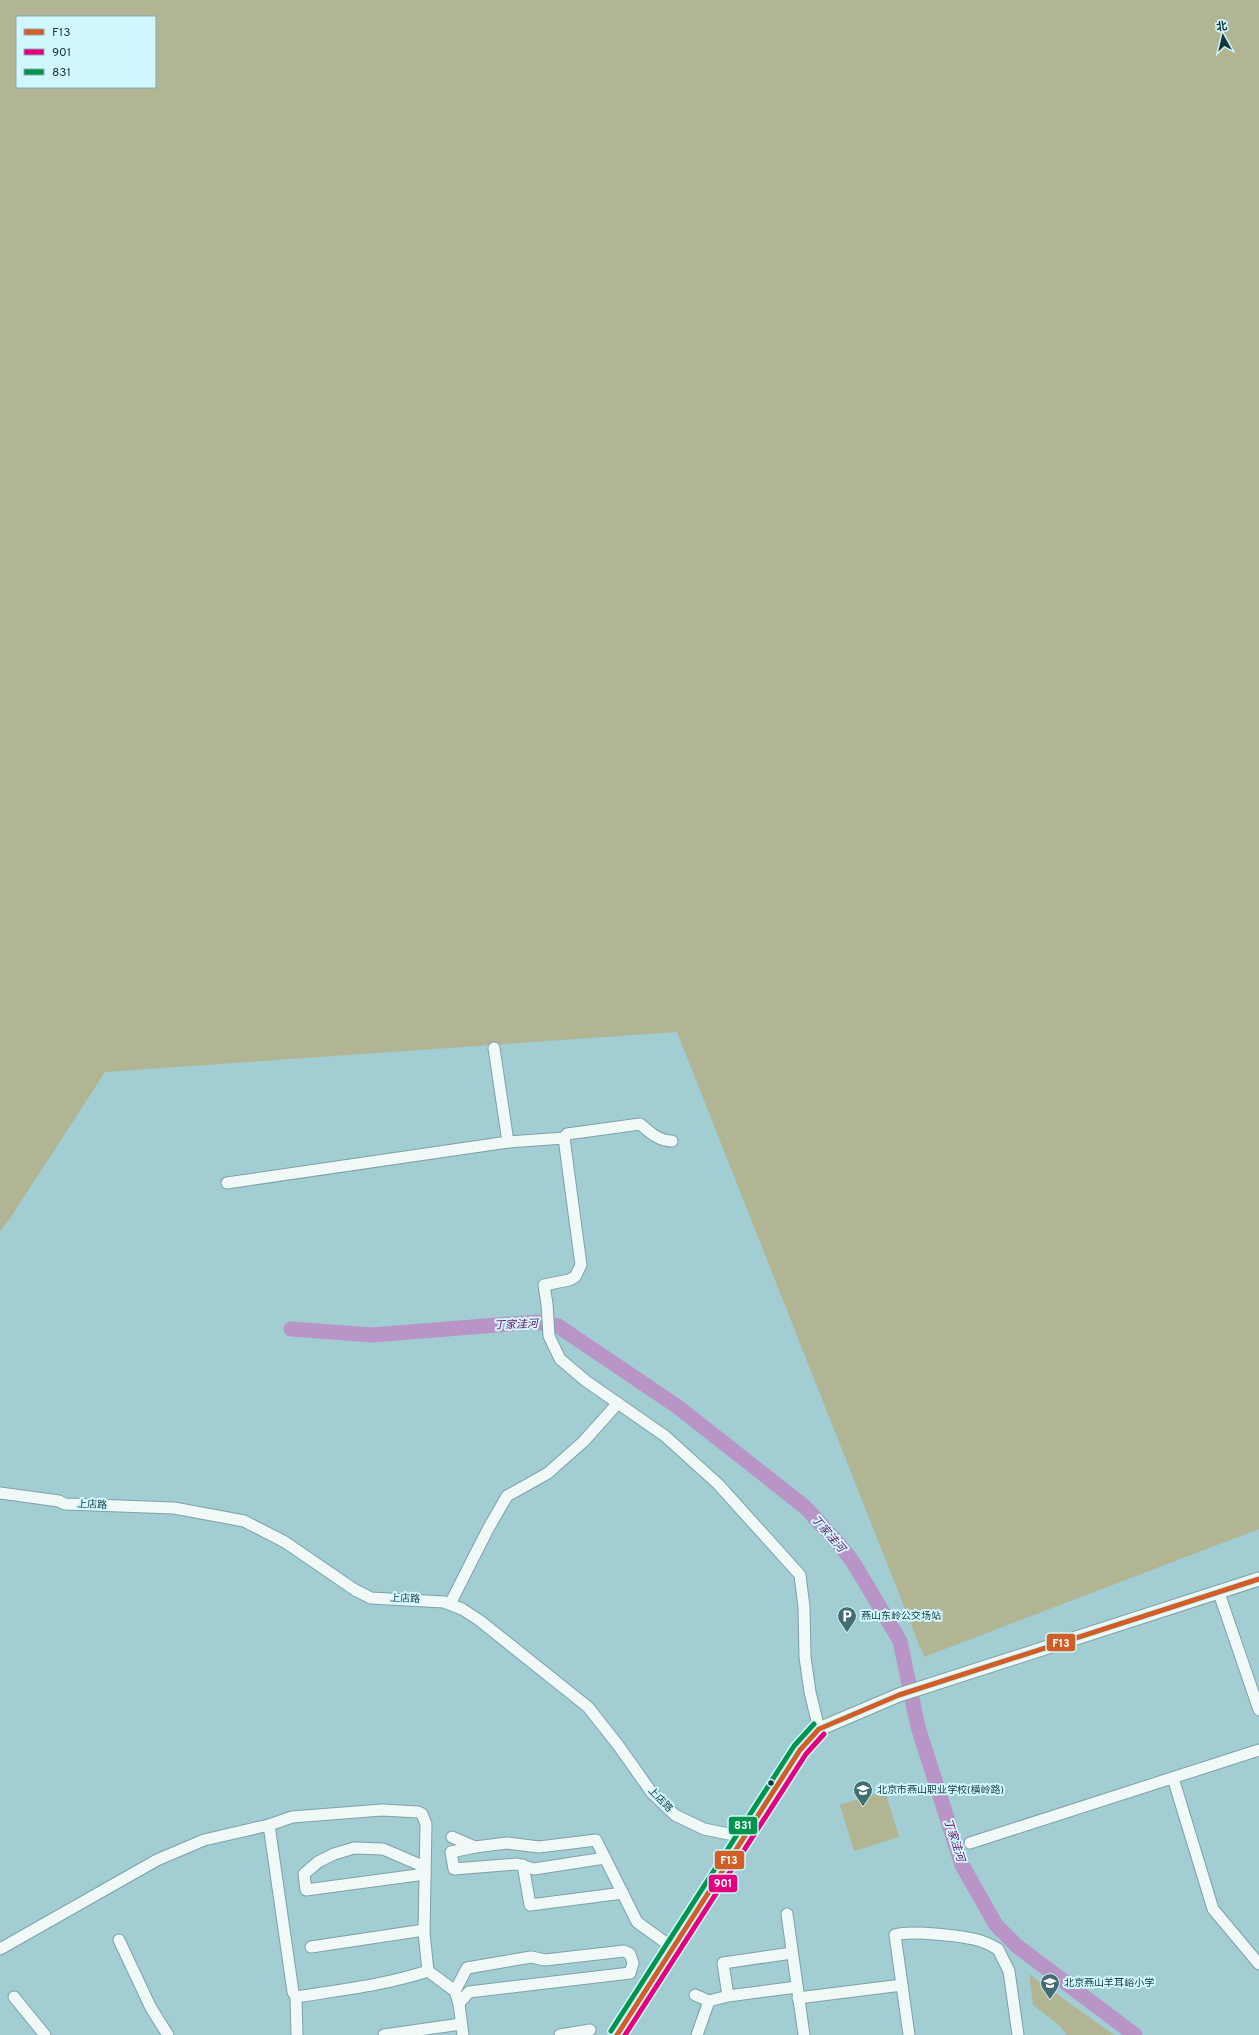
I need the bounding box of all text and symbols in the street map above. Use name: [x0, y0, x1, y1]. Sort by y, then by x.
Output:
legend: [16, 16, 156, 88]
north arrow: [1203, 16, 1243, 56]
text: 北: [1215, 19, 1228, 35]
text: F13: [52, 25, 70, 41]
text: 901: [52, 45, 71, 61]
text: 831: [52, 65, 71, 81]
water label: 丁家洼河: [494, 1317, 540, 1333]
street label: 上店路: [77, 1498, 107, 1512]
water label: 丁家洼河: [808, 1513, 849, 1557]
street label: 上店路: [390, 1592, 420, 1606]
parking icon: 燕山东岭公交场站: [836, 1605, 858, 1633]
place label: 燕山东岭公交场站: [861, 1610, 941, 1623]
line badge: F13: [1046, 1633, 1076, 1652]
text: F13: [1052, 1637, 1070, 1651]
unlabelled marker: [766, 1778, 776, 1788]
school or university icon: 北京市燕山职业学校(横岭路): [852, 1779, 874, 1807]
place label: 北京市燕山职业学校(横岭路): [877, 1784, 1004, 1797]
street label: 上店路: [645, 1785, 675, 1815]
line badge: 831: [728, 1816, 758, 1835]
water label: 丁家洼河: [941, 1817, 968, 1865]
text: 831: [734, 1819, 752, 1833]
line badge: F13: [714, 1850, 745, 1870]
text: F13: [720, 1854, 738, 1868]
line badge: 901: [708, 1874, 738, 1893]
text: 901: [714, 1877, 732, 1891]
school or university icon: 北京燕山羊耳峪小学: [1039, 1972, 1061, 2000]
place label: 北京燕山羊耳峪小学: [1064, 1977, 1154, 1990]

